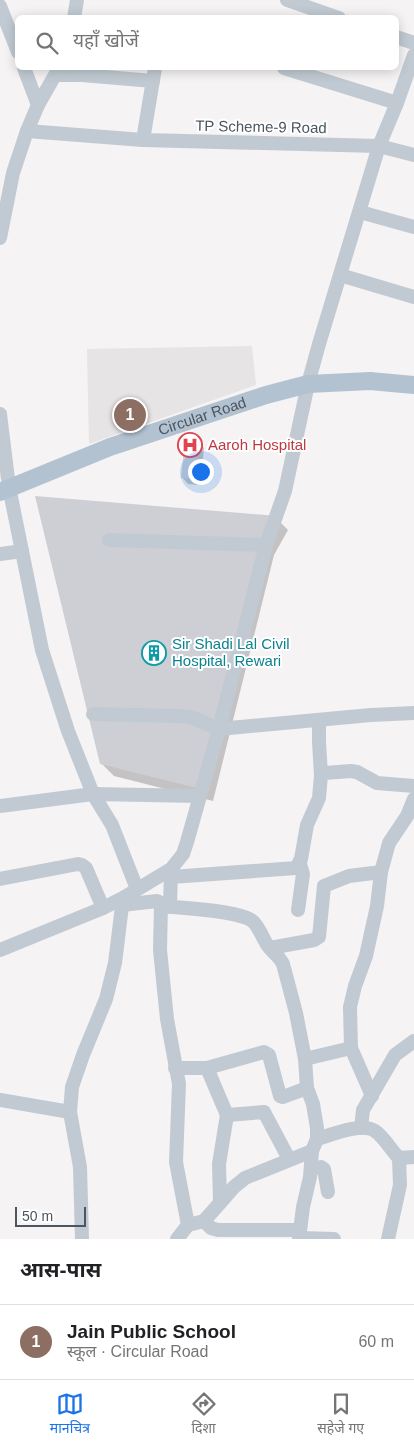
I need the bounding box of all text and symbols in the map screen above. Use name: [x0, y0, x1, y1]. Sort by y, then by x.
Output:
search box: [15, 15, 399, 70]
icon: search: [33, 29, 61, 57]
text: यहाँ खोजें: [73, 30, 139, 51]
street label: TP Scheme-9 Road: [195, 117, 327, 136]
street label: Circular Road: [156, 393, 248, 438]
pin: 1: [114, 396, 146, 434]
hospital icon: Aaroh Hospital: [177, 432, 203, 458]
place label: Aaroh Hospital: [208, 436, 306, 453]
your location: [188, 459, 214, 485]
place label: Sir Shadi Lal Civil Hospital, Rewari: [172, 635, 290, 669]
building icon: Sir Shadi Lal Civil Hospital, Rewari: [141, 640, 167, 666]
scale bar: [15, 1204, 86, 1227]
text: 50 m: [22, 1208, 53, 1224]
text: आस-पास: [20, 1258, 101, 1281]
text: Jain Public School: [67, 1321, 236, 1342]
text: 1: [32, 1333, 40, 1350]
text: 60 m: [358, 1333, 394, 1350]
text: स्कूल · Circular Road: [67, 1343, 208, 1360]
tab: मानचित्र: [50, 1390, 90, 1439]
tab: दिशा: [190, 1390, 218, 1439]
tab: सहेजे गए: [317, 1390, 364, 1439]

